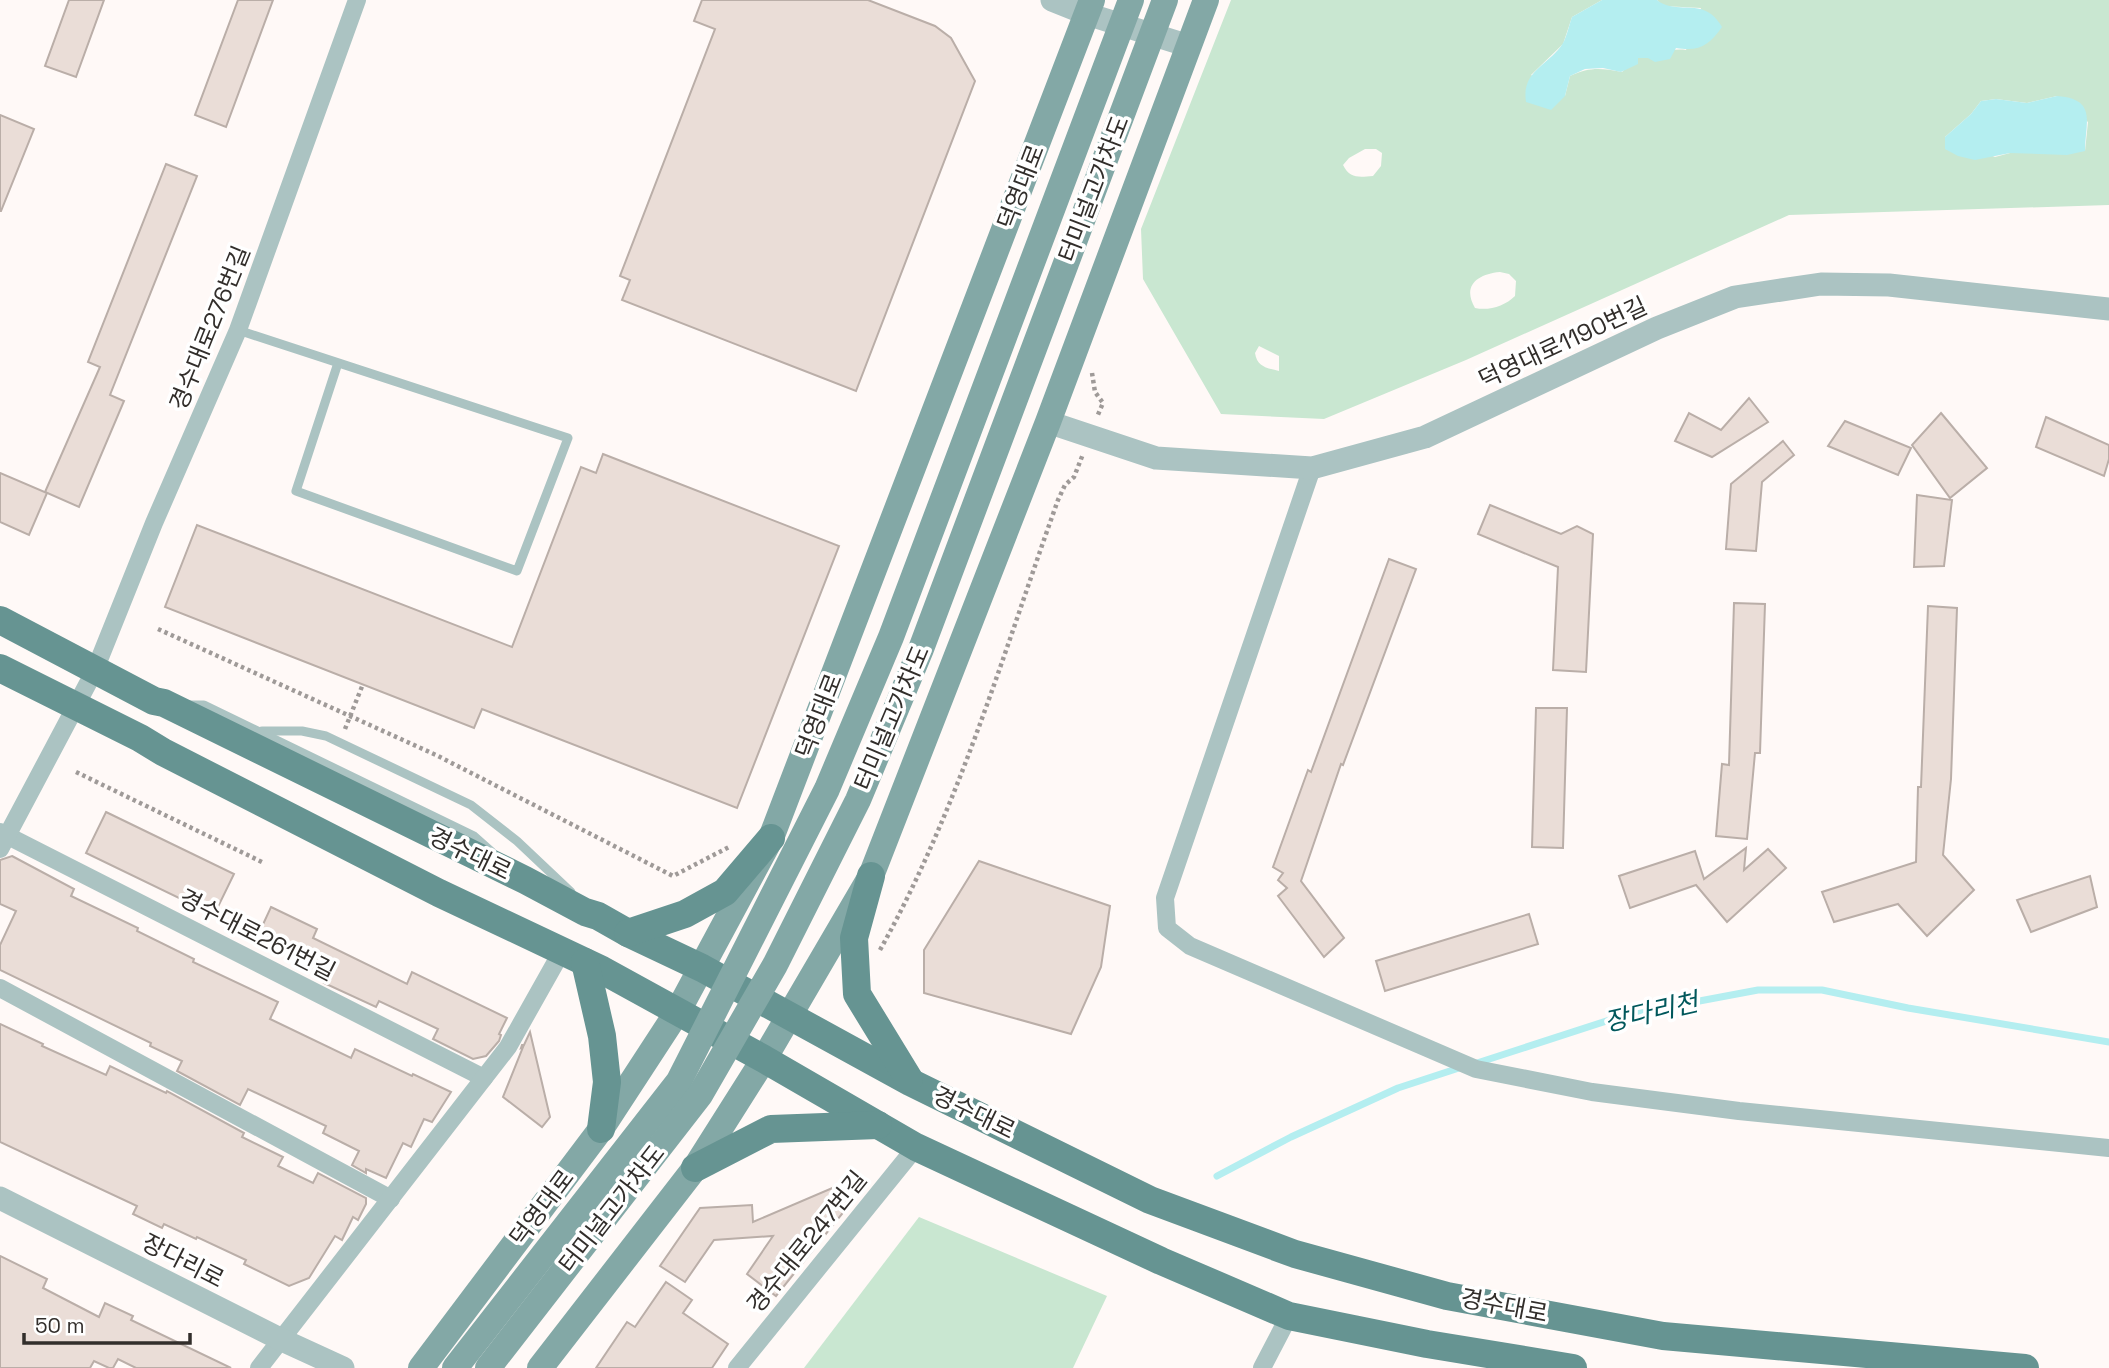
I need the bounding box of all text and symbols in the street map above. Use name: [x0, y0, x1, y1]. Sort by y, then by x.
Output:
street label: 터미널고가차도: [1051, 111, 1136, 267]
street label: 덕영대로: [990, 140, 1051, 234]
street label: 경수대로276번길: [162, 241, 257, 415]
street label: 덕영대로1190번길: [1473, 290, 1652, 395]
street label: 터미널고가차도: [847, 641, 936, 795]
street label: 덕영대로: [788, 669, 849, 763]
street label: 경수대로: [424, 820, 517, 887]
street label: 경수대로261번길: [174, 882, 341, 987]
water label: 장다리천: [1601, 984, 1704, 1039]
street label: 경수대로: [928, 1079, 1021, 1146]
street label: 터미널고가차도: [552, 1138, 671, 1279]
street label: 덕영대로: [503, 1163, 581, 1252]
street label: 경수대로247번길: [740, 1164, 873, 1319]
street label: 장다리로: [137, 1227, 230, 1294]
street label: 경수대로: [1458, 1282, 1550, 1329]
scale bar: [24, 1302, 191, 1346]
text: 50 m: [35, 1312, 85, 1339]

